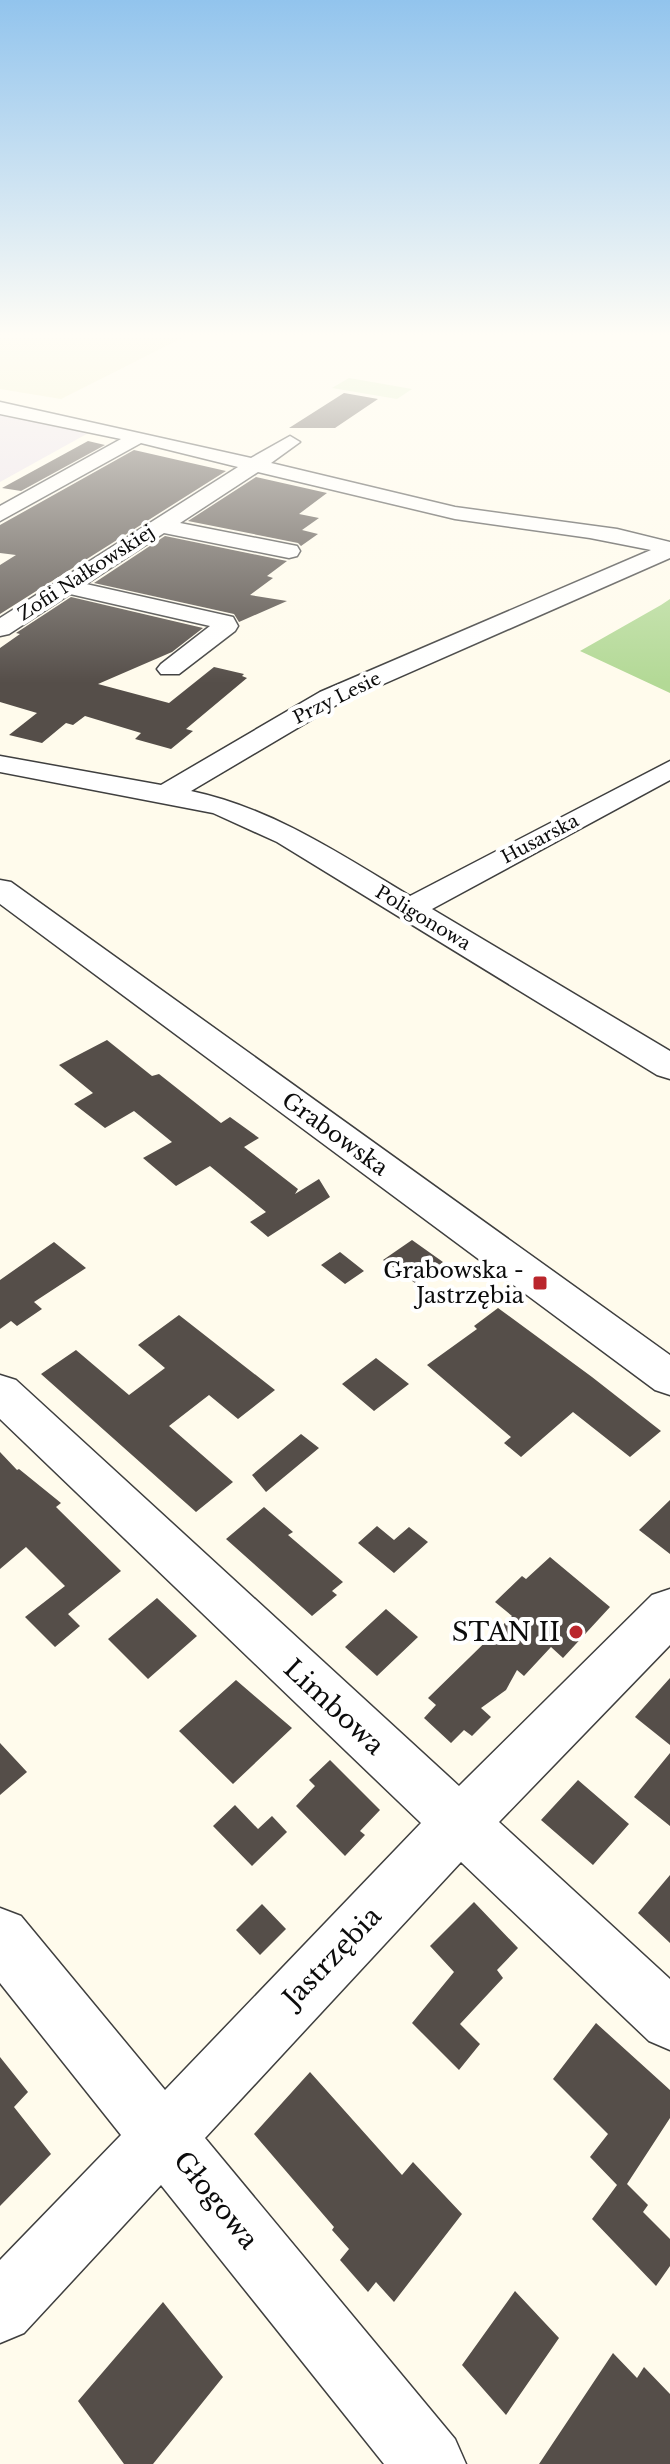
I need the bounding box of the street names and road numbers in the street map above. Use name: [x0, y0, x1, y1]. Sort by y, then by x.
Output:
street label: Zofii Nałkowskiej: [14, 521, 158, 625]
street label: Przy Lesie: [289, 667, 385, 729]
street label: Husarska: [498, 809, 582, 869]
street label: Poligonowa: [371, 881, 475, 955]
street label: Grabowska: [277, 1087, 394, 1182]
street label: Limbowa: [277, 1653, 391, 1762]
street label: Jastrzębia: [274, 1900, 388, 2016]
street label: Głogowa: [167, 2145, 265, 2256]

